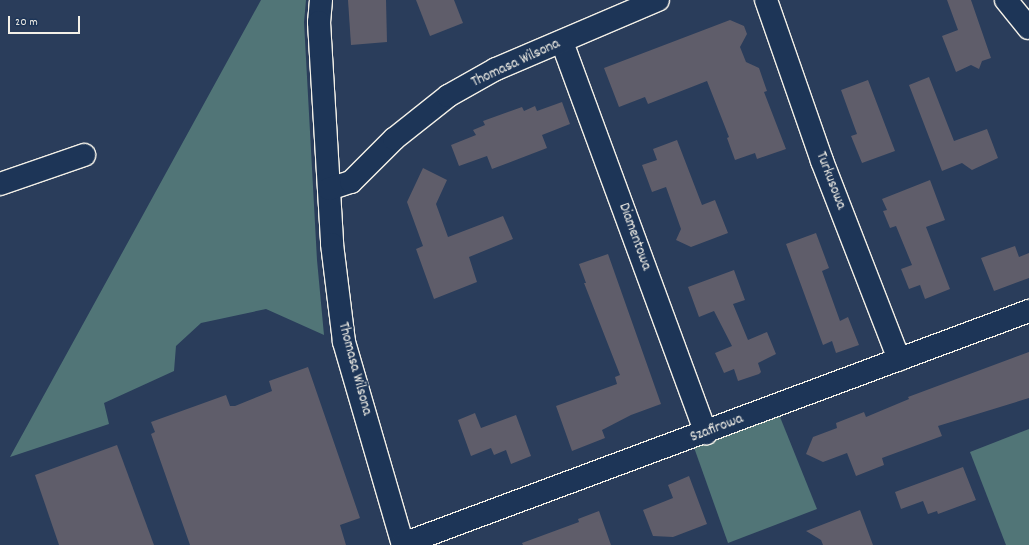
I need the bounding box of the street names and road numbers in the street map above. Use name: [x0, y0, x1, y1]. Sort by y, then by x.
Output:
street label: Thomasa Wilsona: [469, 36, 563, 92]
street label: Turkusowa: [811, 150, 849, 212]
street label: Diamentowa: [614, 201, 654, 273]
street label: Thomasa Wilsona: [333, 321, 375, 417]
street label: Szafirowa: [688, 411, 746, 447]

